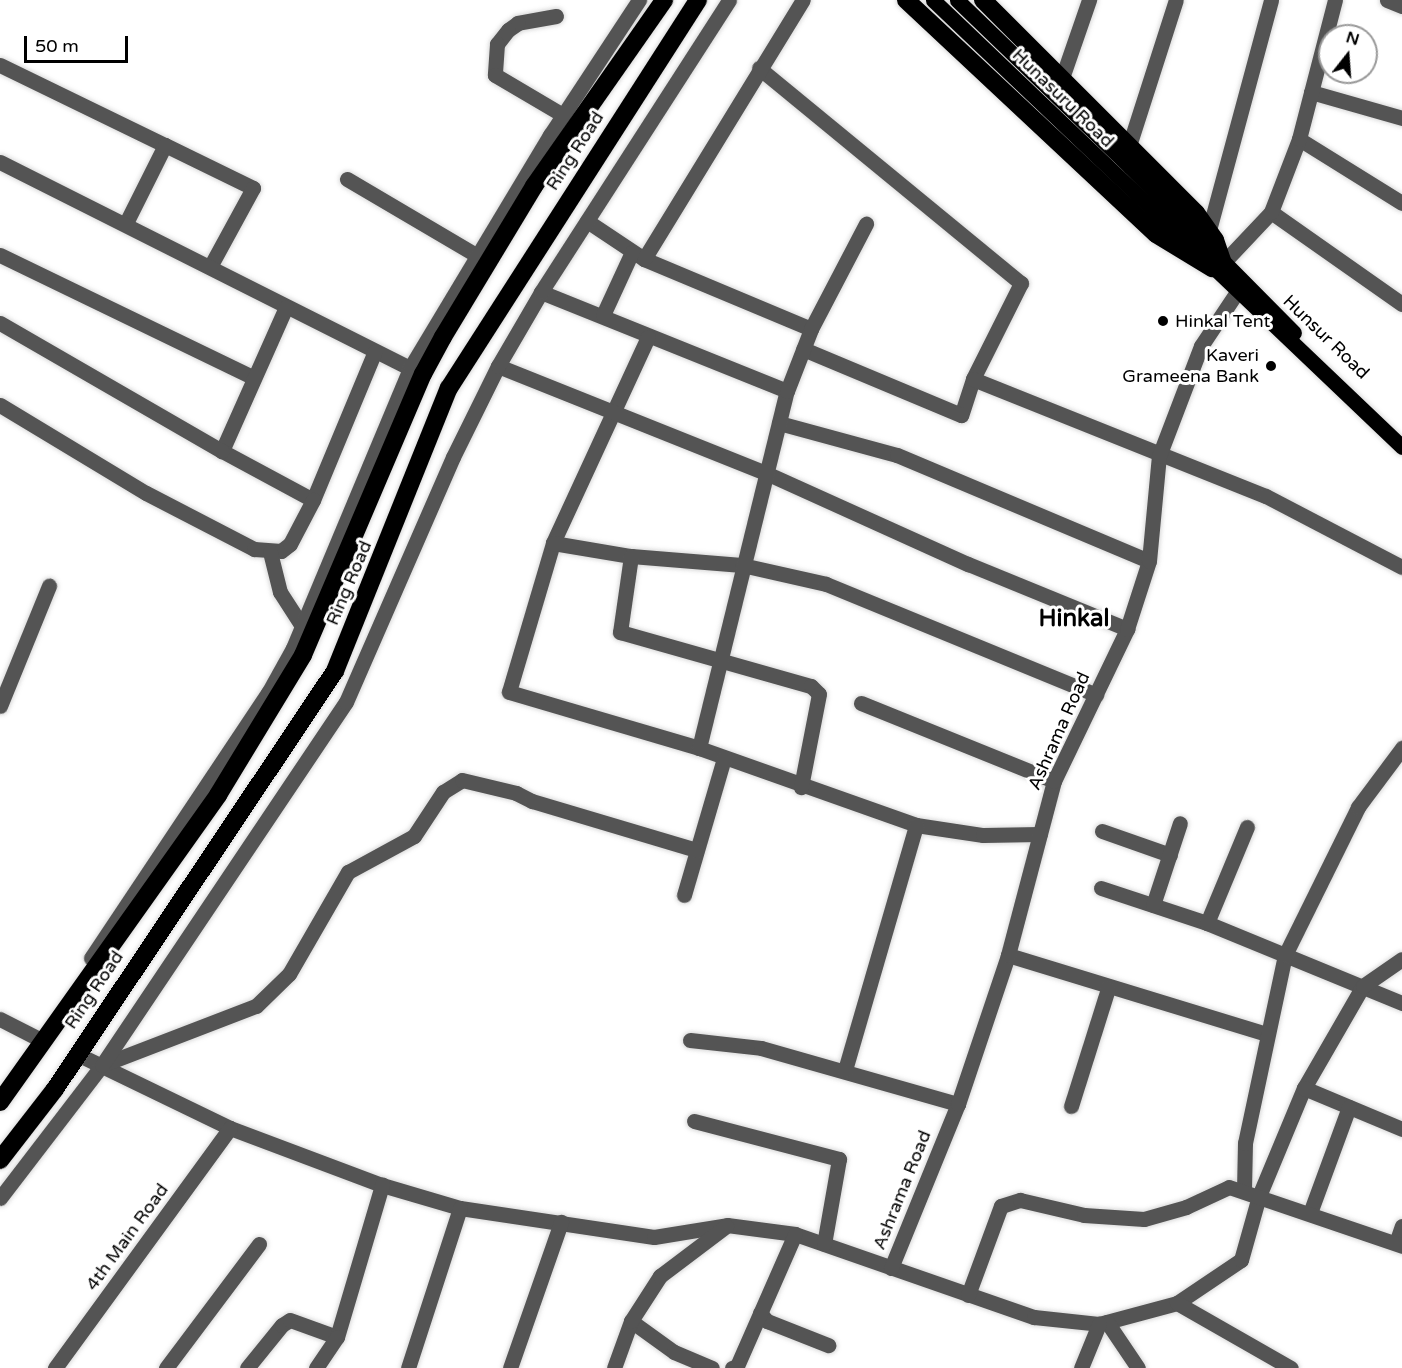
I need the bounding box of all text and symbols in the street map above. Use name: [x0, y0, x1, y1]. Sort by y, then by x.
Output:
scale bar: [27, 24, 130, 62]
north arrow: [1318, 24, 1378, 84]
text: N: [1344, 27, 1362, 50]
text: 50 m: [35, 35, 79, 57]
street label: Hunasuru Road: [1008, 44, 1118, 152]
street label: Ring Road: [542, 108, 608, 194]
street label: Hunsur Road: [1278, 290, 1374, 384]
place label: Hinkal Tent: [1175, 310, 1270, 332]
marker: Hinkal Tent: [1156, 314, 1170, 328]
place label: Kaveri Grameena Bank: [1122, 345, 1259, 388]
marker: Kaveri Grameena Bank: [1264, 359, 1278, 373]
street label: Ring Road: [322, 538, 376, 628]
district label: Hinkal: [1039, 605, 1109, 633]
street label: Ashrama Road: [1023, 669, 1095, 793]
street label: Ring Road: [60, 947, 128, 1033]
street label: Ashrama Road: [868, 1127, 936, 1253]
street label: 4th Main Road: [81, 1179, 173, 1295]

